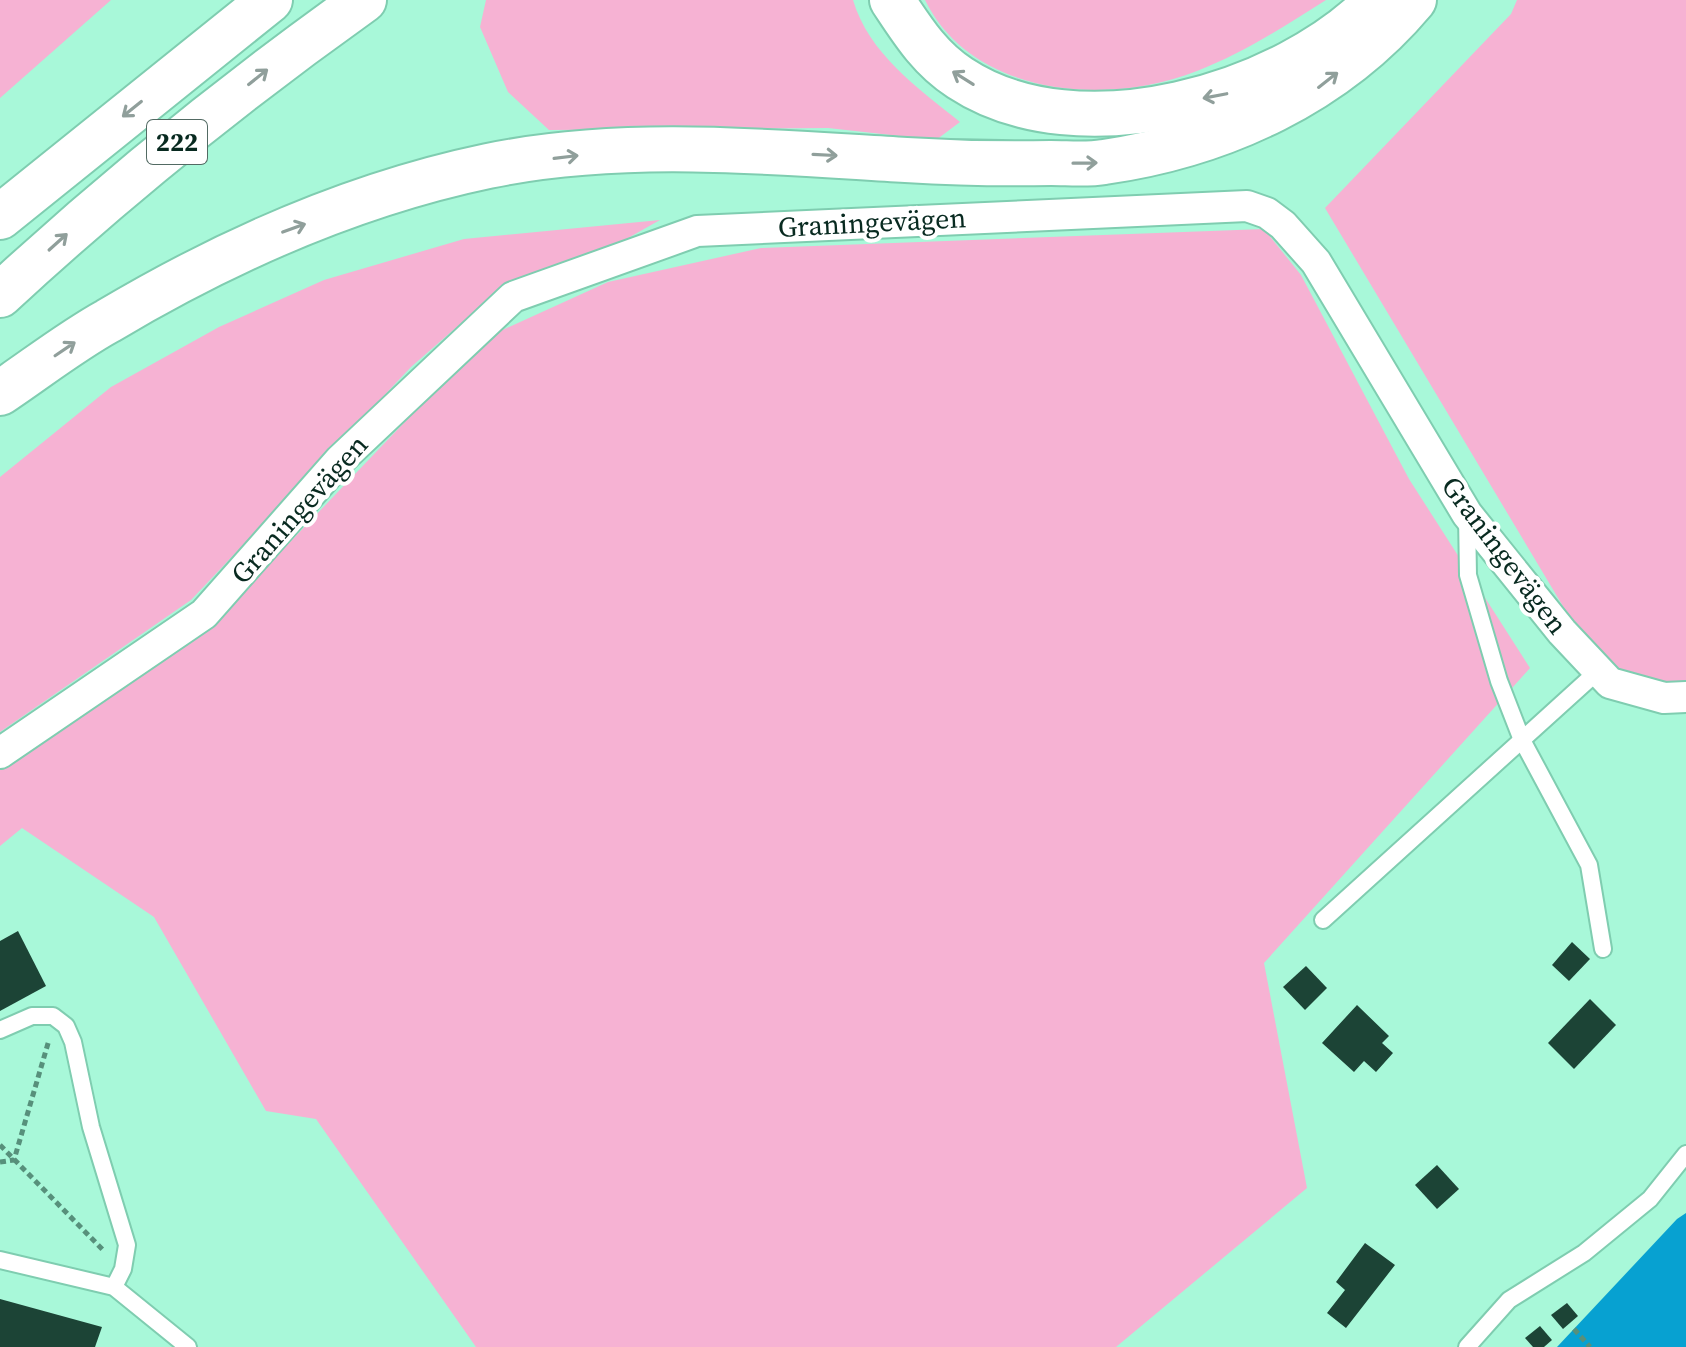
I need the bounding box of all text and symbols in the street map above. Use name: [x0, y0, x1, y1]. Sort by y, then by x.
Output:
one-way arrow: [247, 68, 268, 86]
one-way arrow: [952, 70, 975, 86]
one-way arrow: [1317, 71, 1338, 88]
one-way arrow: [1203, 89, 1228, 104]
one-way arrow: [122, 100, 143, 118]
road number: 222: [147, 120, 207, 164]
one-way arrow: [811, 148, 838, 163]
one-way arrow: [552, 149, 578, 164]
one-way arrow: [1071, 155, 1098, 171]
street label: Graningevägen: [777, 198, 967, 246]
one-way arrow: [281, 220, 306, 234]
one-way arrow: [47, 234, 67, 252]
one-way arrow: [53, 341, 75, 357]
street label: Graningevägen: [222, 426, 376, 592]
street label: Graningevägen: [1433, 468, 1577, 642]

